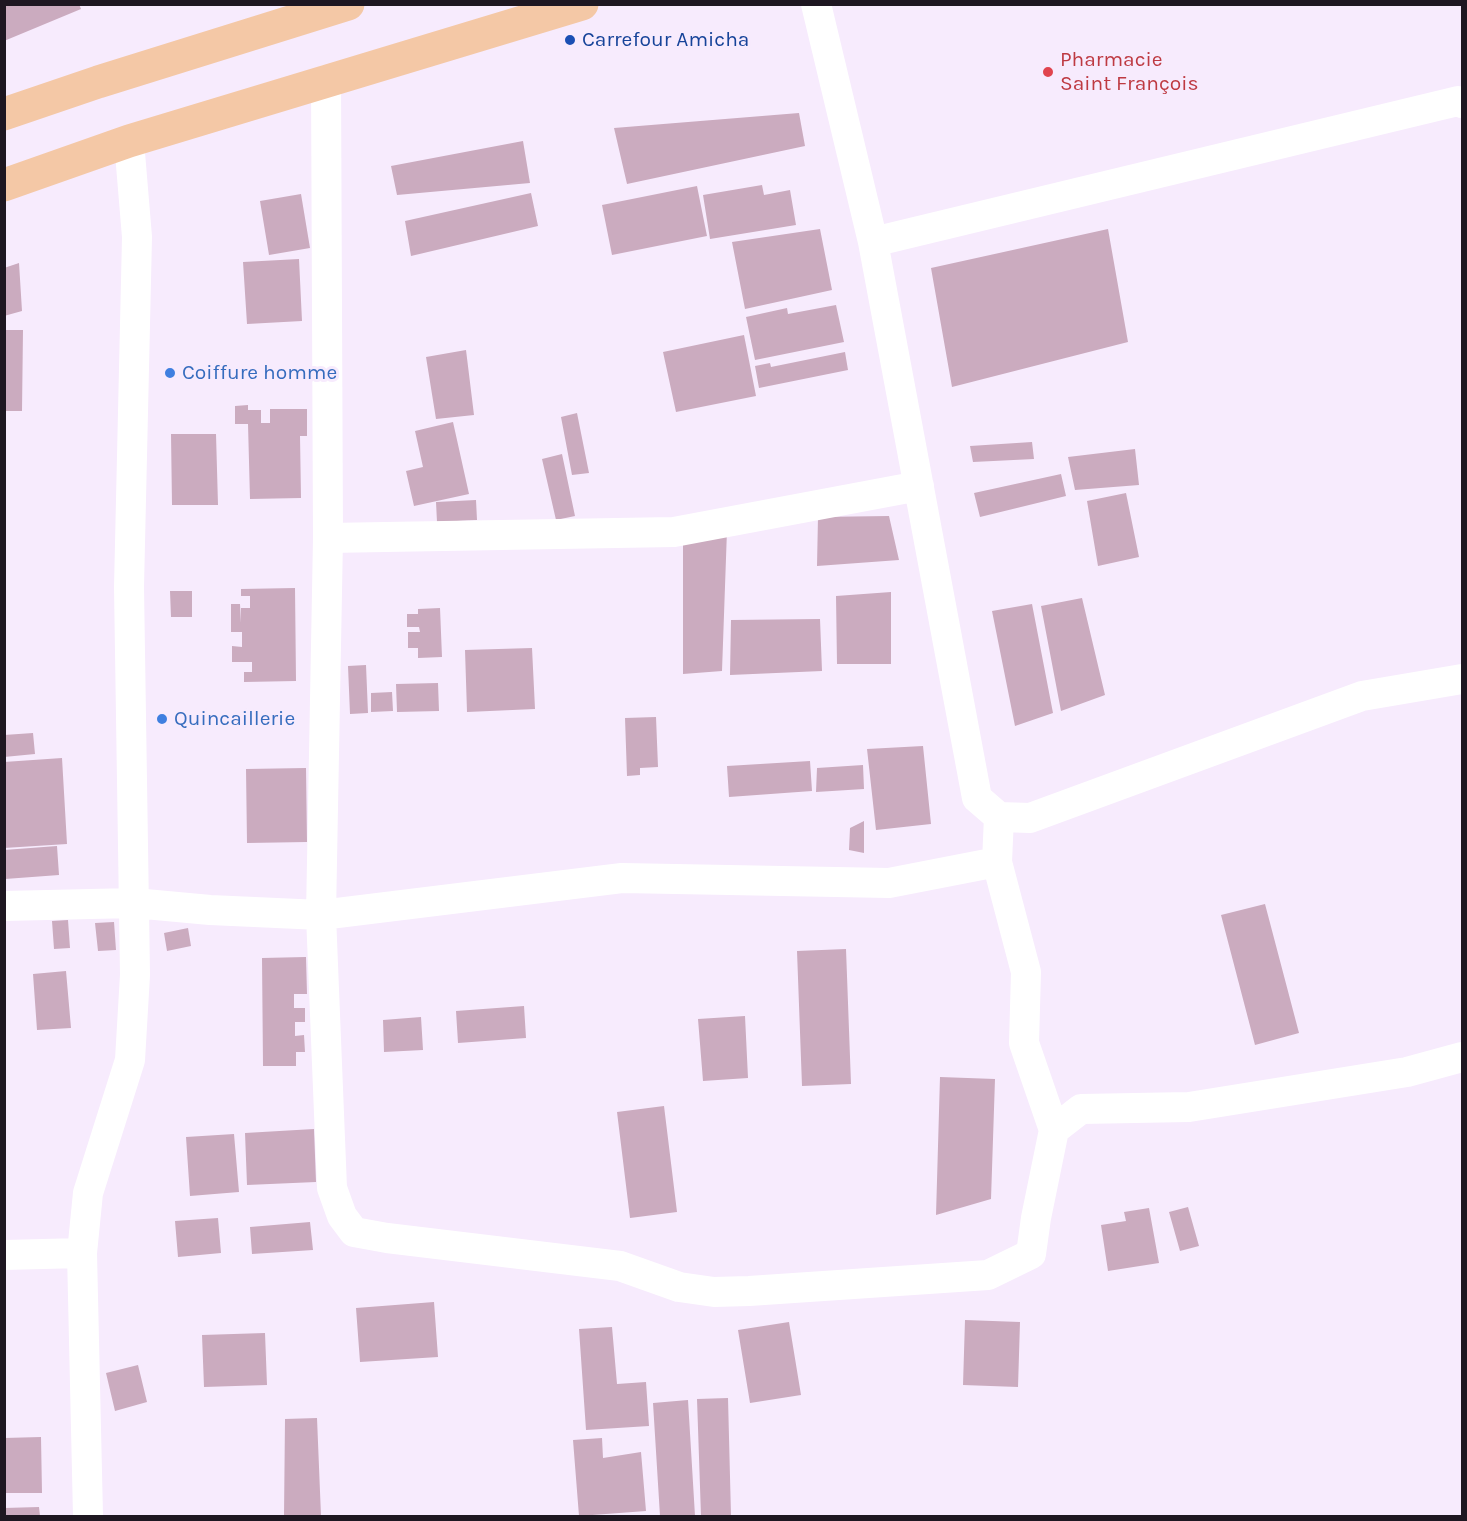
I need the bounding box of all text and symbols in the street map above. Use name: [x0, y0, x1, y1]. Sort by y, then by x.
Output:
place label: Carrefour Amicha: [582, 27, 749, 53]
marker: Carrefour Amicha: [563, 33, 577, 47]
place label: Pharmacie Saint François: [1060, 47, 1199, 97]
marker: Pharmacie Saint François: [1041, 65, 1055, 79]
place label: Coiffure homme: [182, 360, 337, 386]
marker: Coiffure homme: [163, 366, 177, 380]
place label: Quincaillerie: [174, 706, 295, 732]
marker: Quincaillerie: [155, 712, 169, 726]

